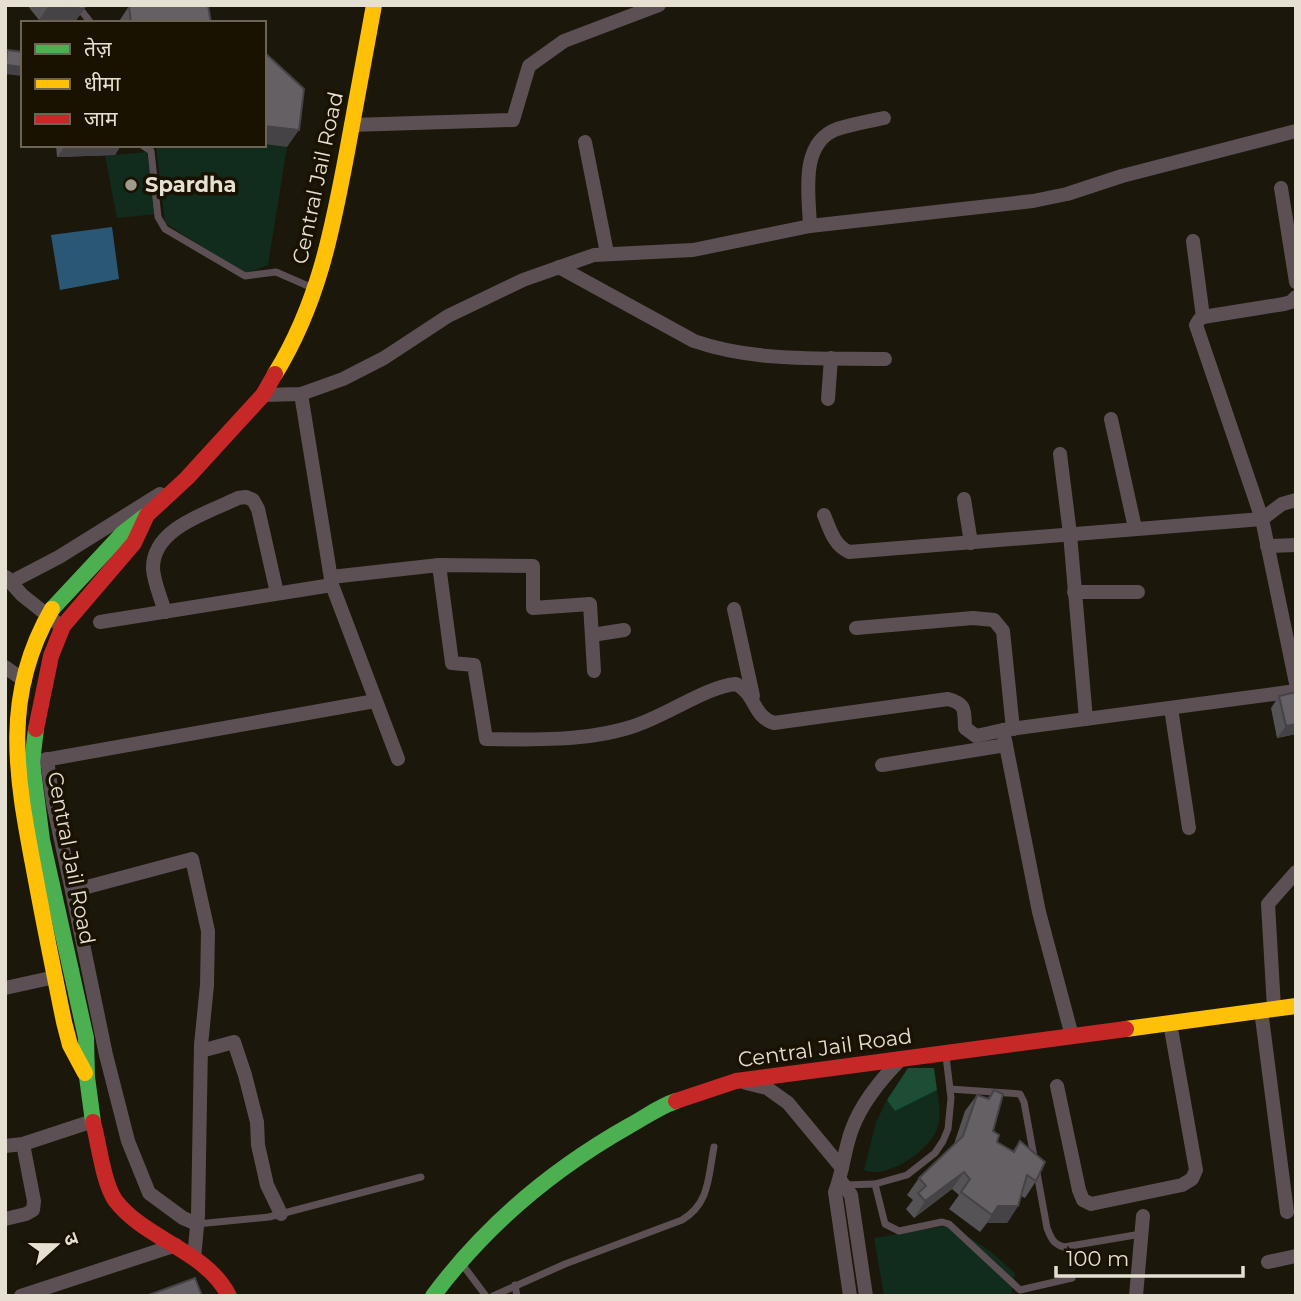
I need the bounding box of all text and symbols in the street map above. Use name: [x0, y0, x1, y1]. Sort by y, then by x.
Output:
legend: [21, 21, 266, 147]
text: तेज़: [84, 36, 112, 61]
text: धीमा: [84, 71, 121, 96]
street label: Central Jail Road: [287, 89, 348, 266]
text: जाम: [84, 106, 118, 131]
place label: Spardha: [145, 172, 237, 197]
marker: Spardha: [123, 177, 139, 193]
street label: Central Jail Road: [42, 769, 101, 946]
street label: Central Jail Road: [736, 1023, 914, 1072]
north arrow: [21, 1210, 91, 1280]
text: उ: [59, 1230, 84, 1249]
scale bar: [1056, 1234, 1243, 1278]
text: 100 m: [1066, 1246, 1129, 1271]

